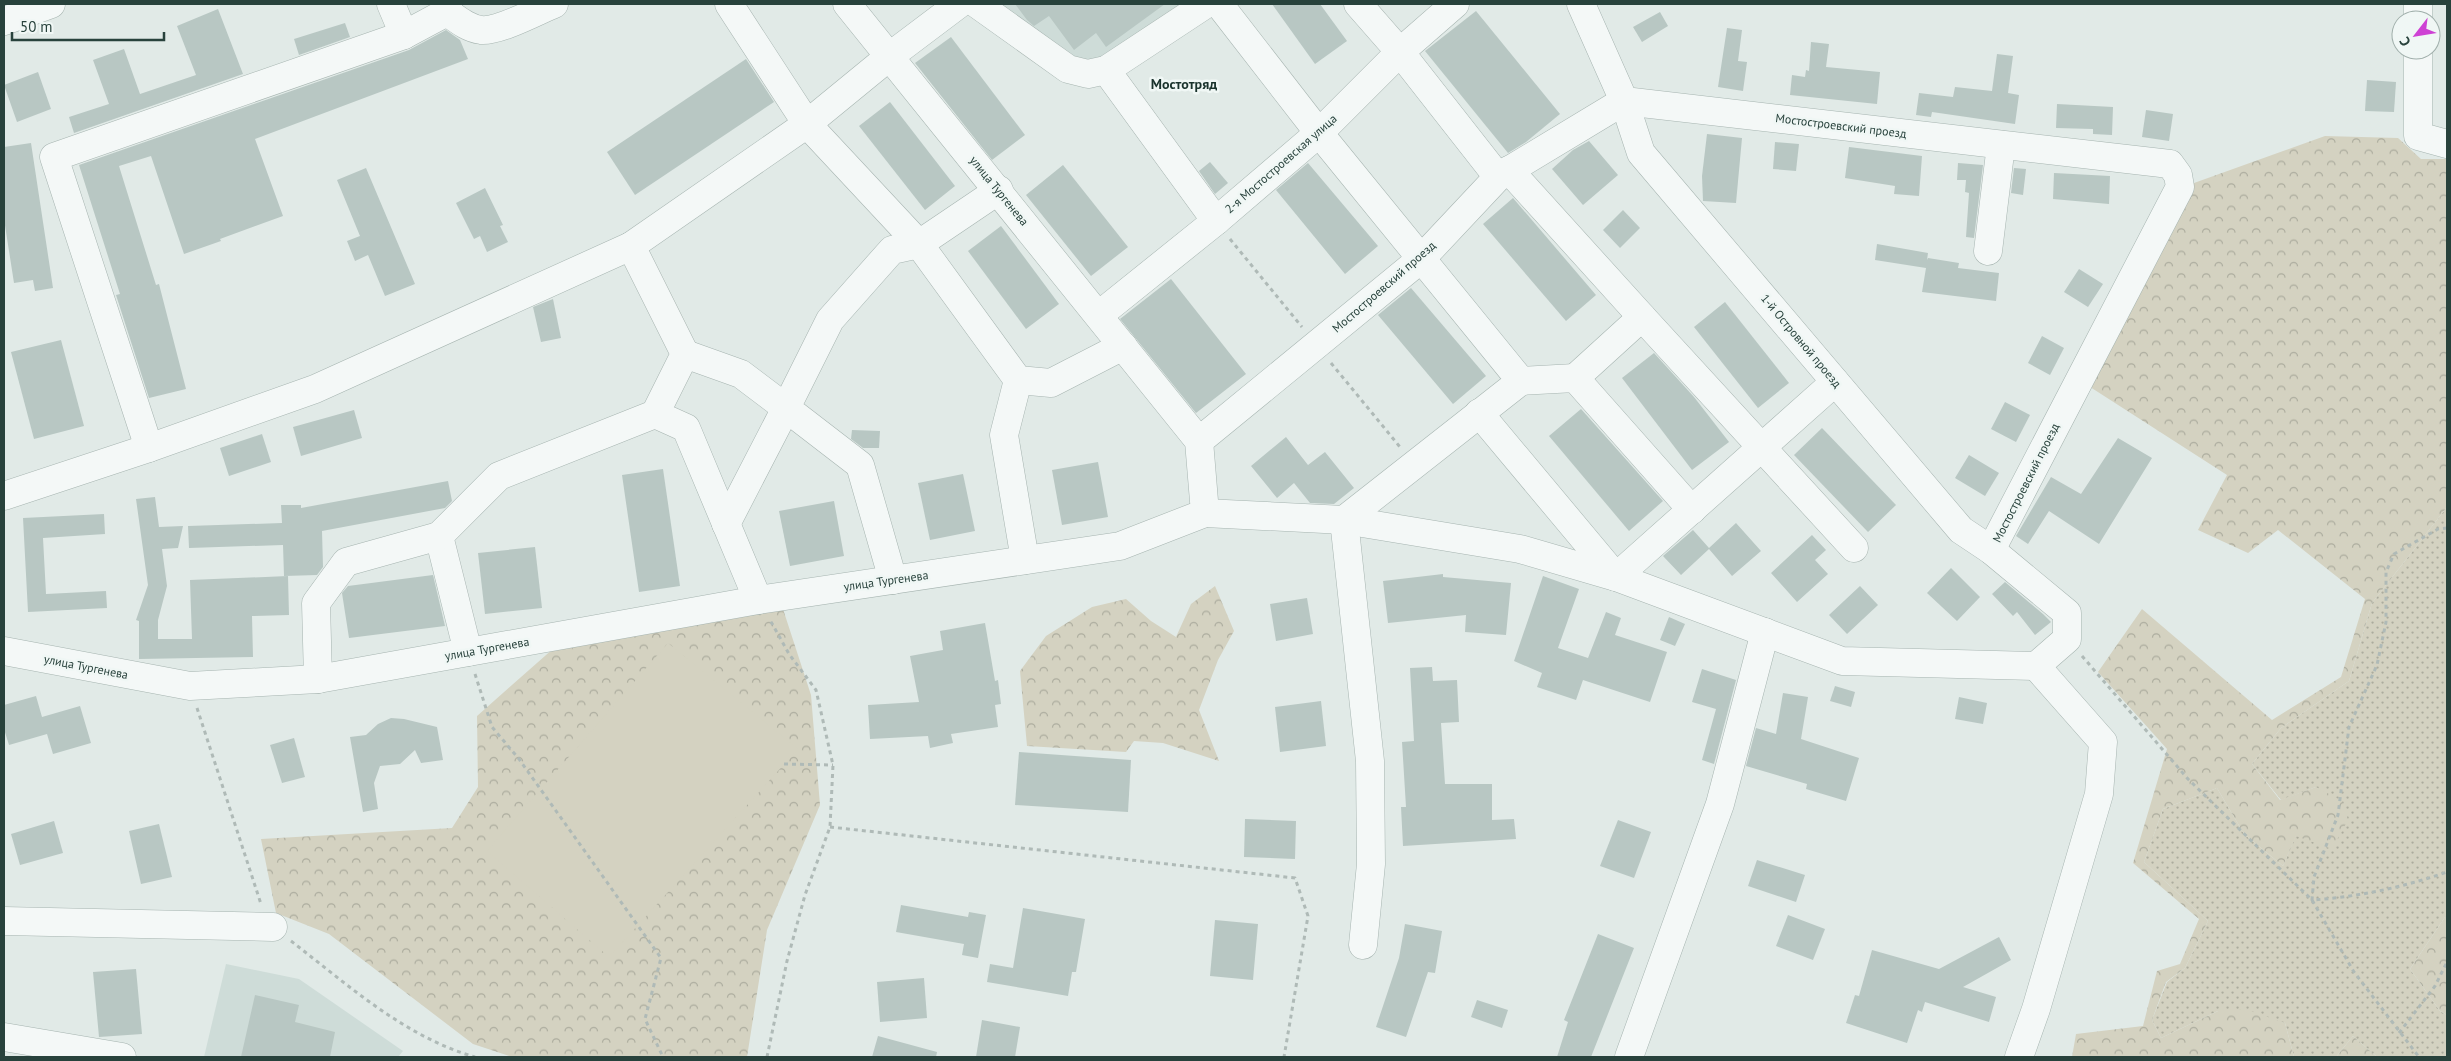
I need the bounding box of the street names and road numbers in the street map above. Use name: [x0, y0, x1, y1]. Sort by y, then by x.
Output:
street label: Мостостроевский проезд: [1775, 110, 1908, 141]
street label: 2-я Мостостроевская улица: [1222, 111, 1340, 216]
street label: улица Тургенева: [967, 153, 1032, 229]
street label: Мостостроевский проезд: [1329, 237, 1439, 336]
street label: 1-й Островной проезд: [1758, 291, 1845, 391]
street label: Мостостроевский проезд: [1989, 420, 2062, 545]
street label: улица Тургенева: [843, 567, 929, 594]
street label: улица Тургенева: [444, 634, 530, 663]
street label: улица Тургенева: [43, 651, 129, 682]

